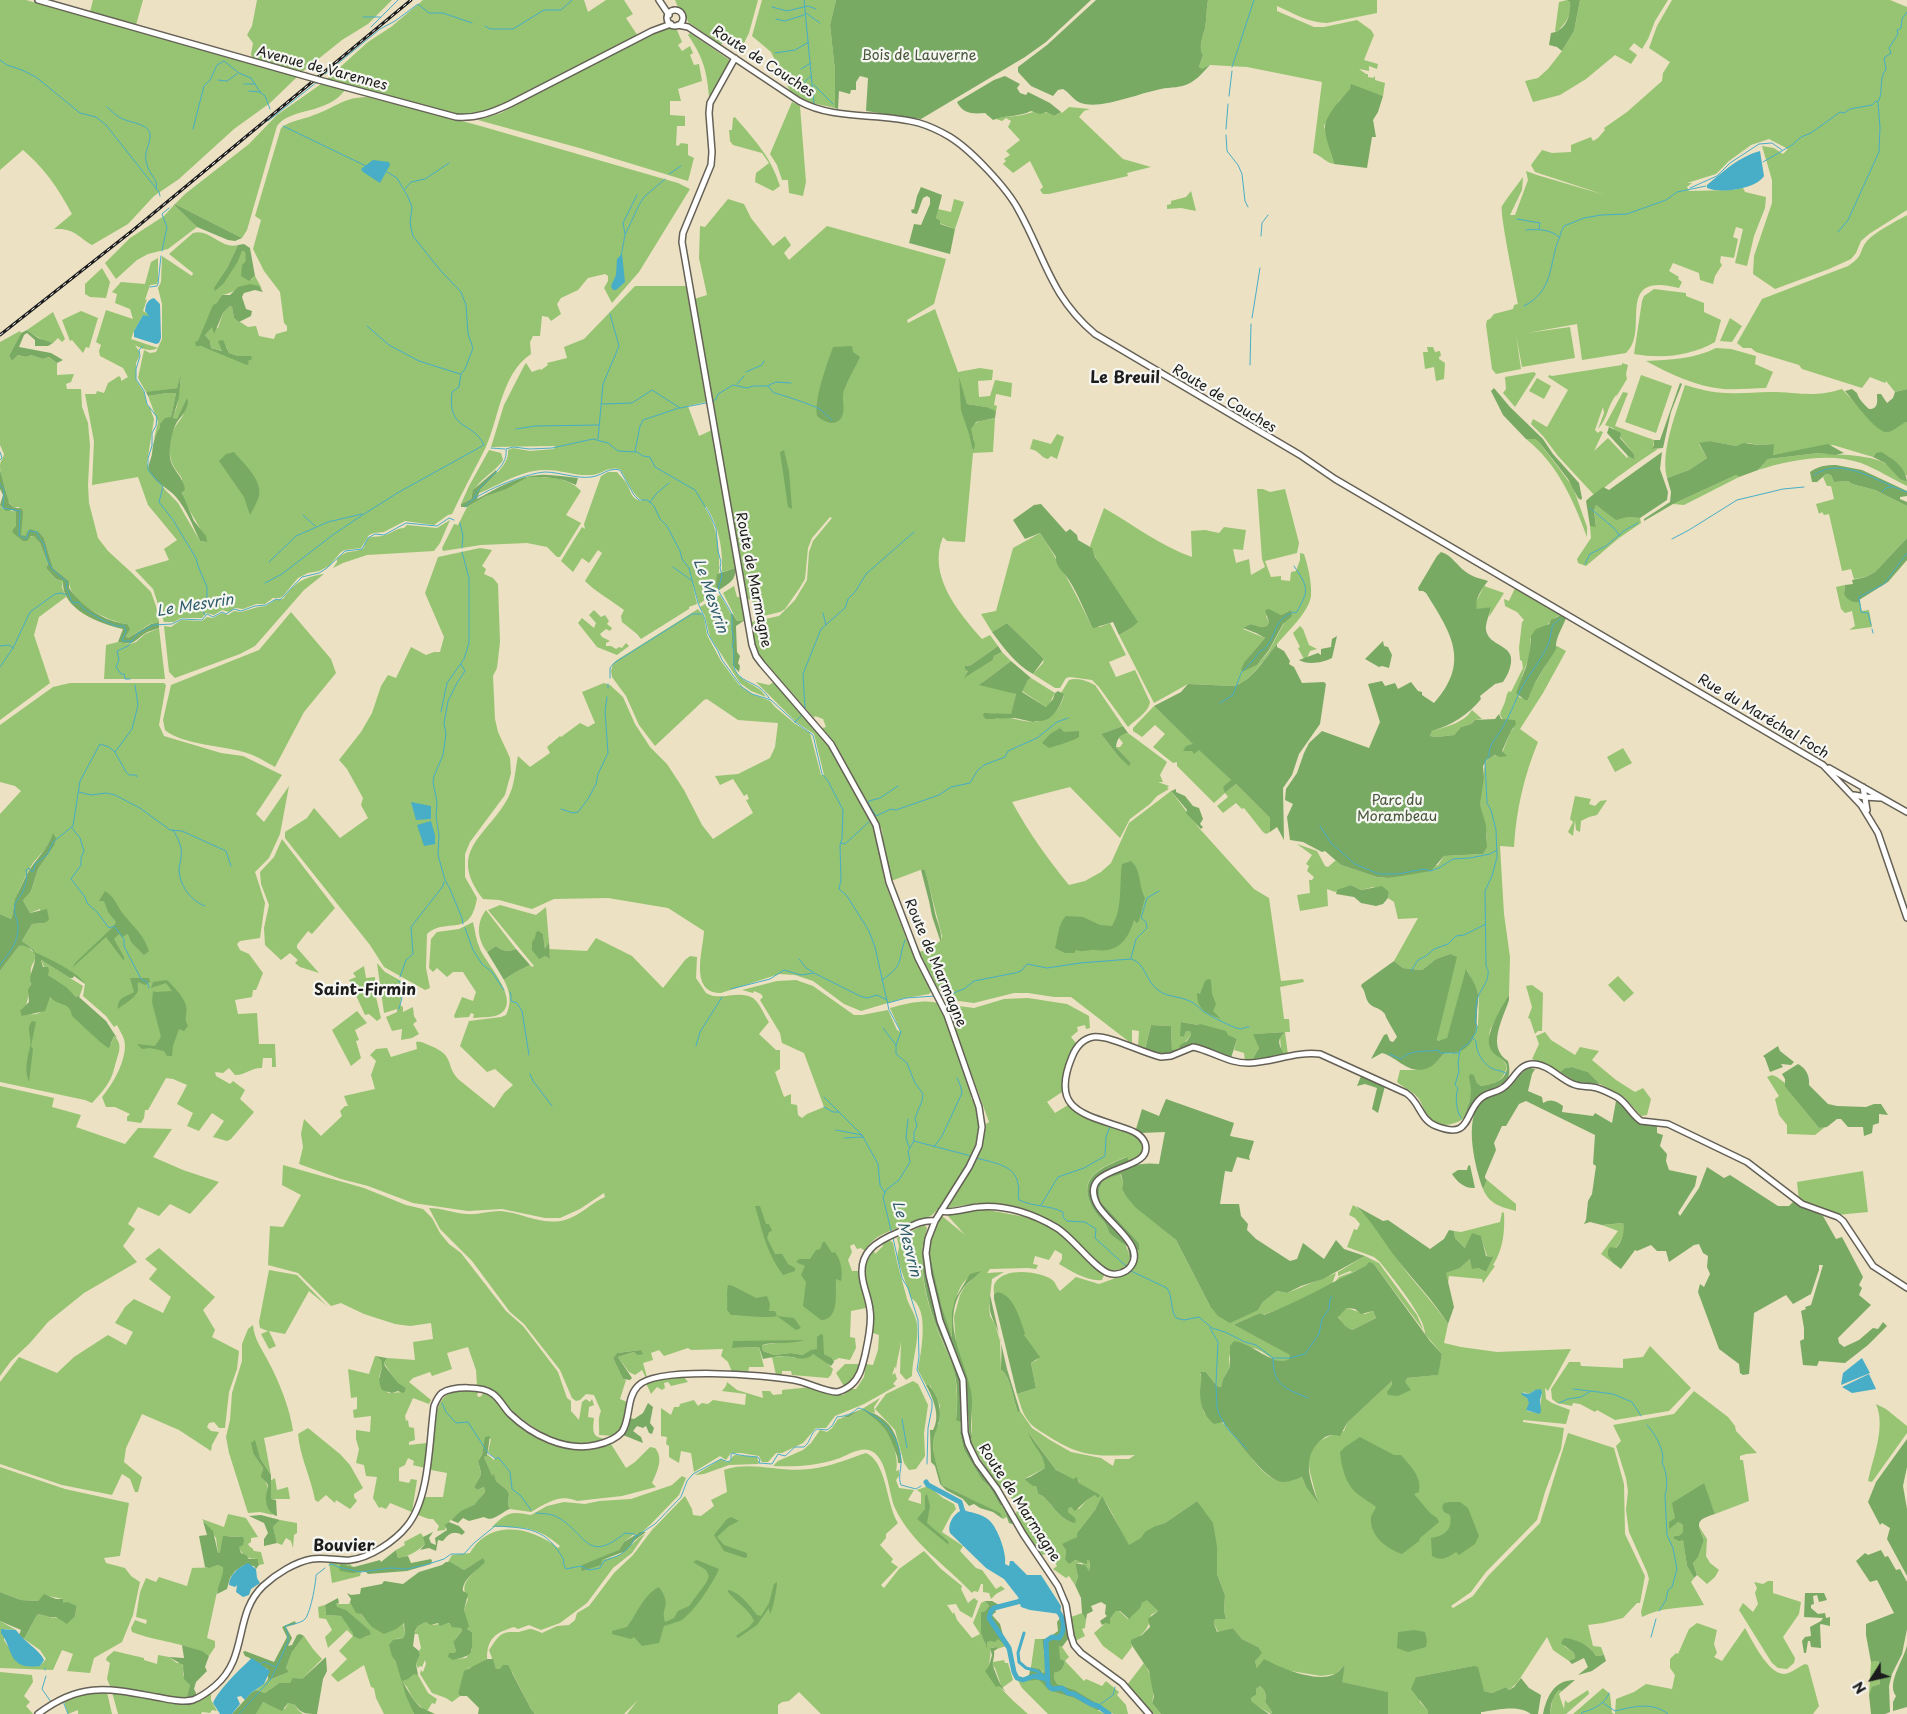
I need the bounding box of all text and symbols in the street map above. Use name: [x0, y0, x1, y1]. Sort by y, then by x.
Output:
street label: Route de Couches: [709, 23, 817, 101]
street label: Avenue de Varennes: [255, 43, 389, 95]
park label: Bois de Lauverne: [861, 48, 977, 64]
street label: Route de Couches: [1169, 361, 1279, 437]
district label: Le Breuil: [1090, 369, 1160, 389]
street label: Route de Marmagne: [732, 511, 774, 649]
water label: Le Mesvrin: [689, 556, 731, 636]
water label: Le Mesvrin: [155, 591, 235, 621]
street label: Rue du Maréchal Foch: [1694, 671, 1832, 763]
park label: Parc du Morambeau: [1357, 793, 1437, 826]
street label: Route de Marmagne: [900, 896, 970, 1030]
district label: Saint-Firmin: [314, 981, 416, 1001]
water label: Le Mesvrin: [888, 1199, 924, 1279]
street label: Route de Marmagne: [974, 1441, 1064, 1565]
district label: Bouvier: [313, 1537, 375, 1557]
north arrow: [1847, 1654, 1897, 1704]
text: N: [1848, 1677, 1871, 1698]

